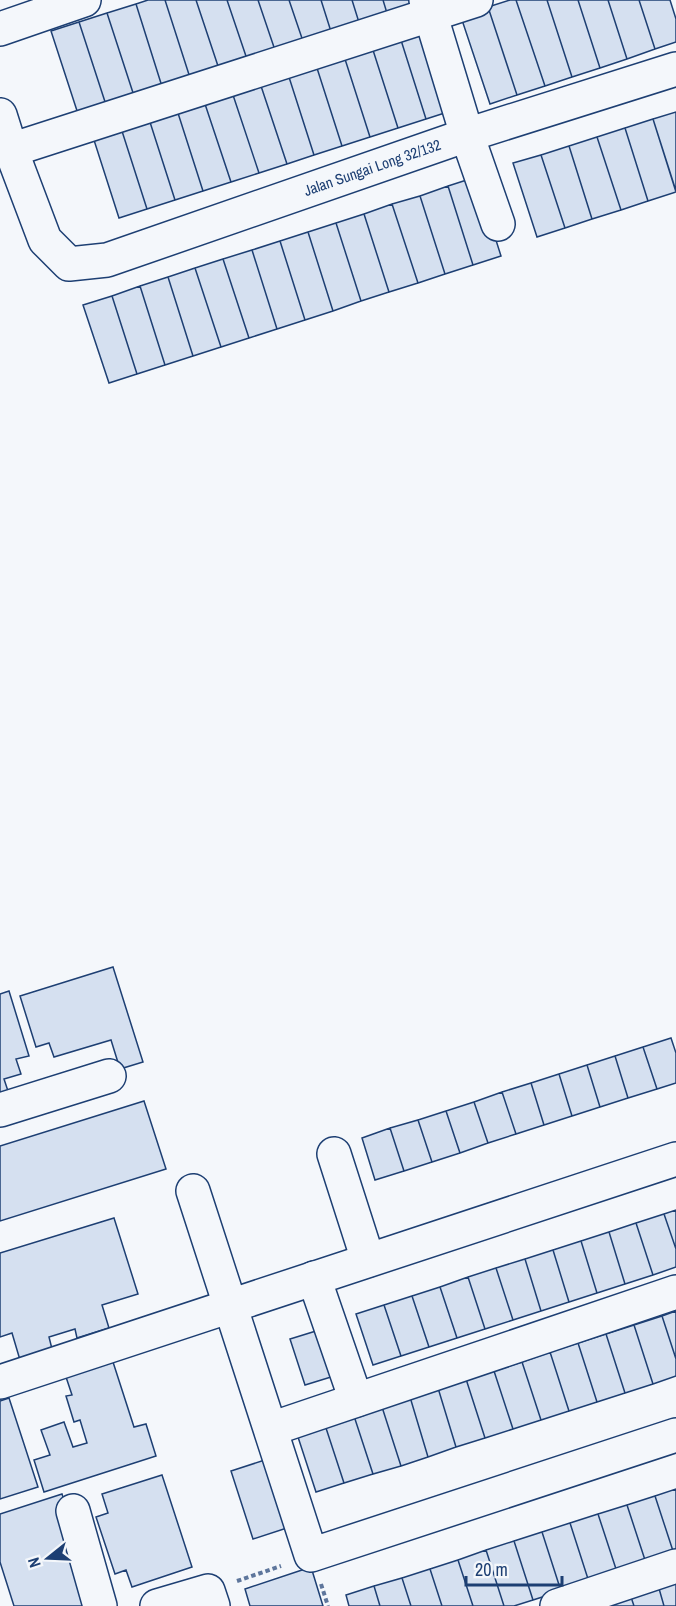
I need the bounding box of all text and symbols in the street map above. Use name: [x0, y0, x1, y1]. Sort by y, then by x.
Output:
street label: Jalan Sungai Long 32/132: [301, 134, 444, 201]
north arrow: [18, 1528, 78, 1588]
scale bar: [466, 1549, 562, 1587]
text: N: [22, 1555, 46, 1571]
text: 20 m: [475, 1557, 508, 1582]

